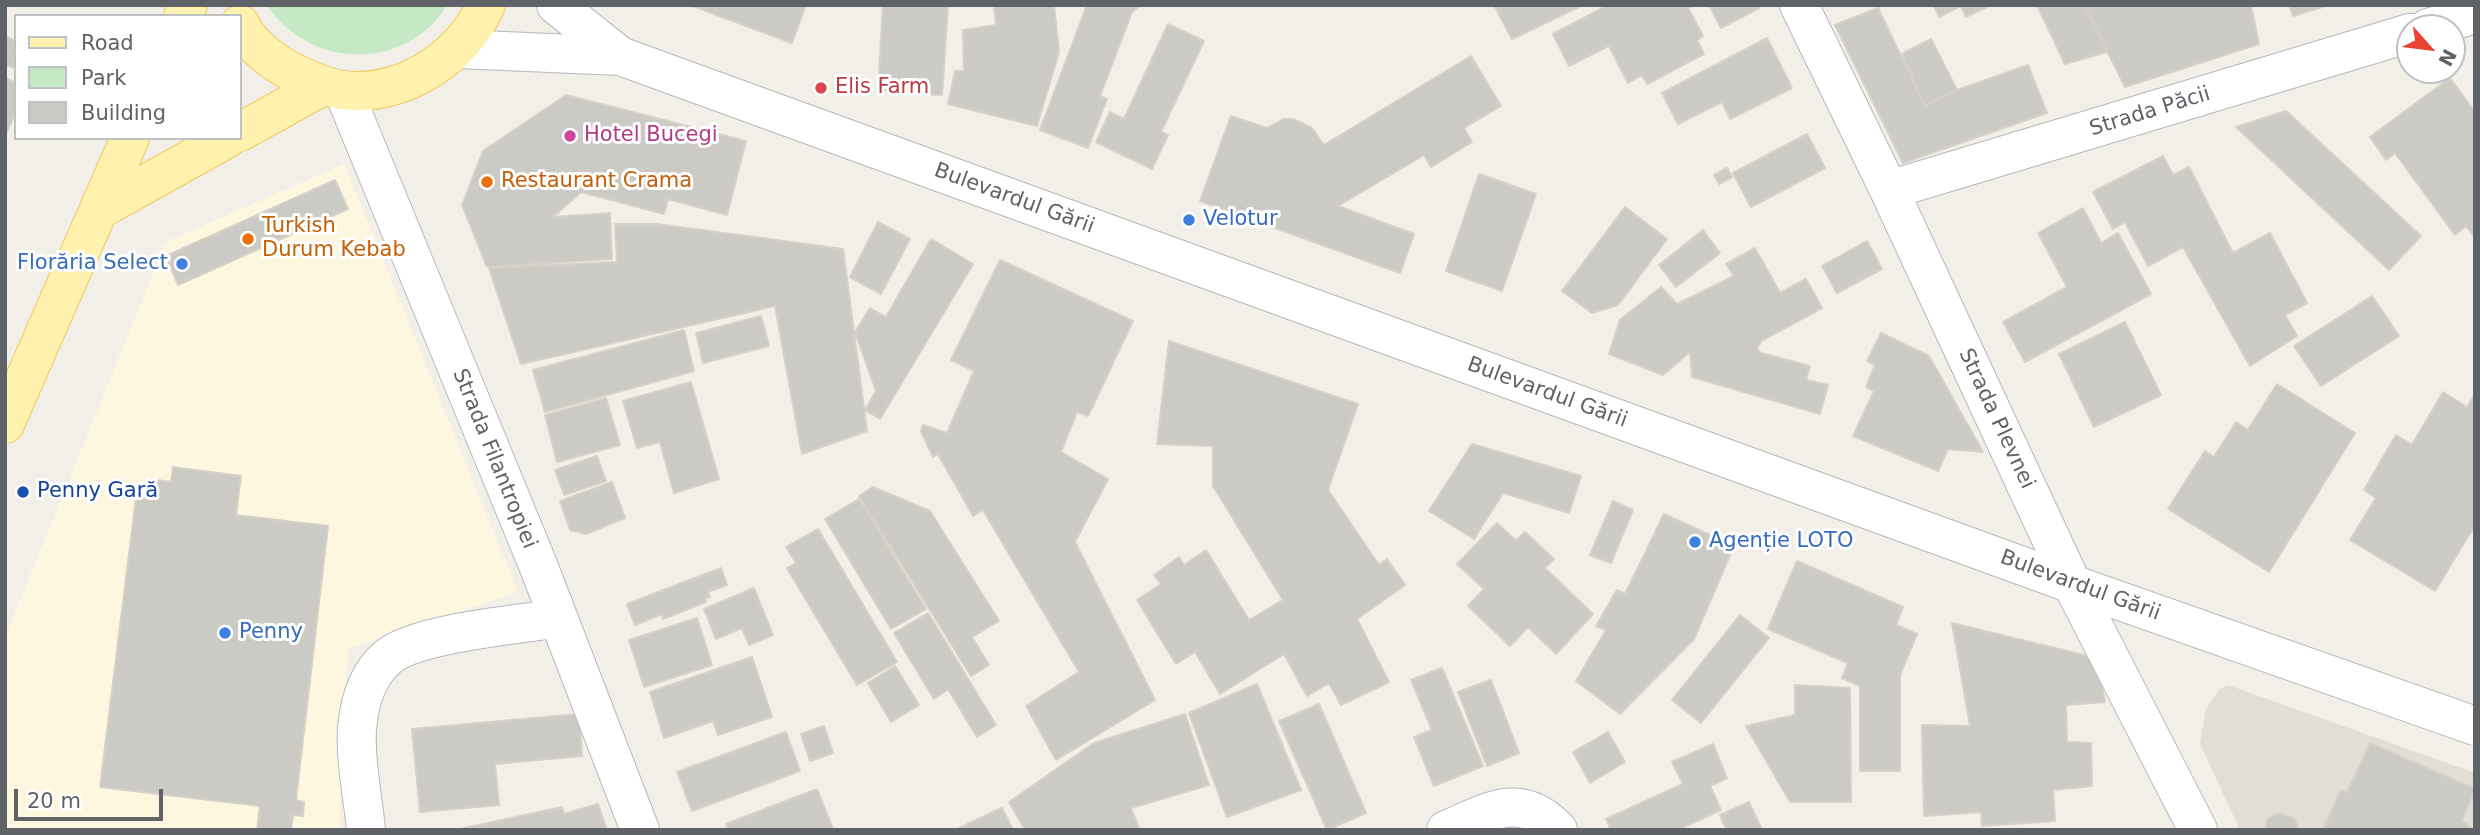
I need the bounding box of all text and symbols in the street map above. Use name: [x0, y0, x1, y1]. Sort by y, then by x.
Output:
legend: [14, 14, 242, 140]
north arrow: [2396, 14, 2466, 84]
text: Road: [81, 31, 134, 55]
text: N: [2434, 46, 2461, 70]
text: Park: [81, 66, 126, 90]
place label: Elis Farm: [835, 75, 929, 101]
marker: Elis Farm: [813, 80, 829, 96]
street label: Strada Păcii: [2087, 82, 2213, 142]
text: Building: [81, 101, 166, 125]
place label: Hotel Bucegi: [584, 123, 718, 149]
marker: Hotel Bucegi: [562, 128, 578, 144]
street label: Bulevardul Gării: [930, 158, 1098, 240]
place label: Restaurant Crama: [501, 169, 692, 195]
marker: Restaurant Crama: [479, 174, 495, 190]
place label: Velotur: [1203, 207, 1278, 233]
marker: Velotur: [1181, 212, 1197, 228]
place label: Turkish Durum Kebab: [262, 214, 406, 264]
marker: Turkish Durum Kebab: [240, 231, 256, 247]
place label: Florăria Select: [17, 251, 168, 277]
marker: Florăria Select: [174, 256, 190, 272]
street label: Strada Plevnei: [1952, 345, 2040, 493]
street label: Bulevardul Gării: [1463, 352, 1631, 434]
street label: Strada Filantropiei: [446, 365, 542, 553]
place label: Penny Gară: [37, 479, 158, 505]
marker: Penny Gară: [15, 484, 31, 500]
place label: Agenție LOTO: [1709, 529, 1853, 555]
marker: Agenție LOTO: [1687, 534, 1703, 550]
street label: Bulevardul Gării: [1996, 545, 2164, 627]
place label: Penny: [239, 620, 303, 646]
marker: Penny: [217, 625, 233, 641]
scale bar: [18, 776, 166, 820]
text: 20 m: [27, 789, 81, 813]

